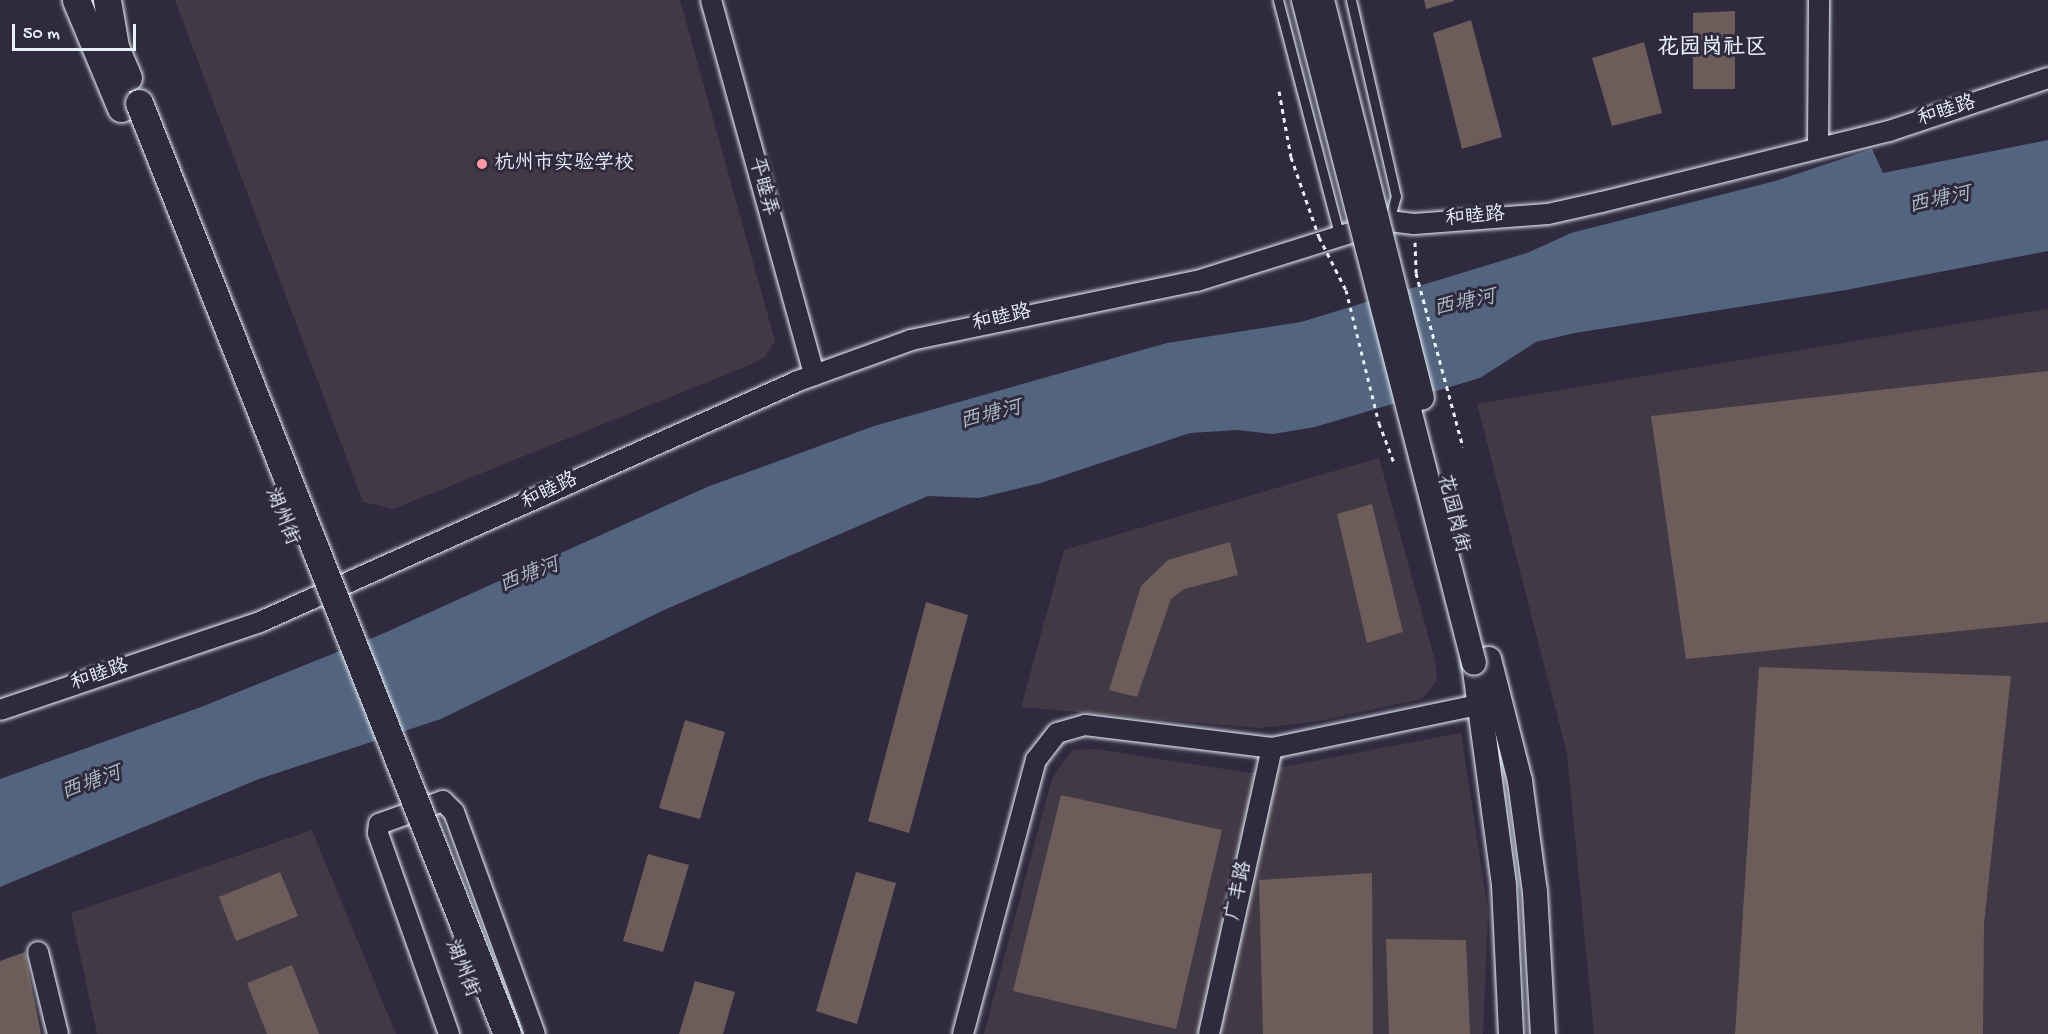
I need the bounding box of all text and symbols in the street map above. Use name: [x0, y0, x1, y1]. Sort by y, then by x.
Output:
scale bar: [15, 12, 140, 50]
text: 50 m: [23, 24, 60, 45]
district label: 花园岗社区: [1657, 37, 1767, 63]
street label: 和睦路: [1915, 91, 1979, 133]
place label: 杭州市实验学校: [494, 152, 634, 176]
street label: 平睦弄: [743, 155, 781, 219]
marker: 杭州市实验学校: [475, 157, 489, 171]
water label: 西塘河: [1907, 183, 1973, 221]
street label: 和睦路: [1444, 203, 1506, 233]
water label: 西塘河: [1432, 286, 1498, 324]
street label: 和睦路: [970, 301, 1034, 337]
water label: 西塘河: [957, 397, 1025, 437]
street label: 和睦路: [518, 468, 582, 516]
street label: 花园岗街: [1431, 472, 1473, 556]
street label: 湖州街: [259, 485, 303, 549]
water label: 西塘河: [496, 554, 564, 600]
street label: 和睦路: [68, 655, 132, 697]
water label: 西塘河: [58, 762, 126, 808]
street label: 广丰路: [1222, 859, 1258, 923]
street label: 湖州街: [439, 937, 483, 1001]

